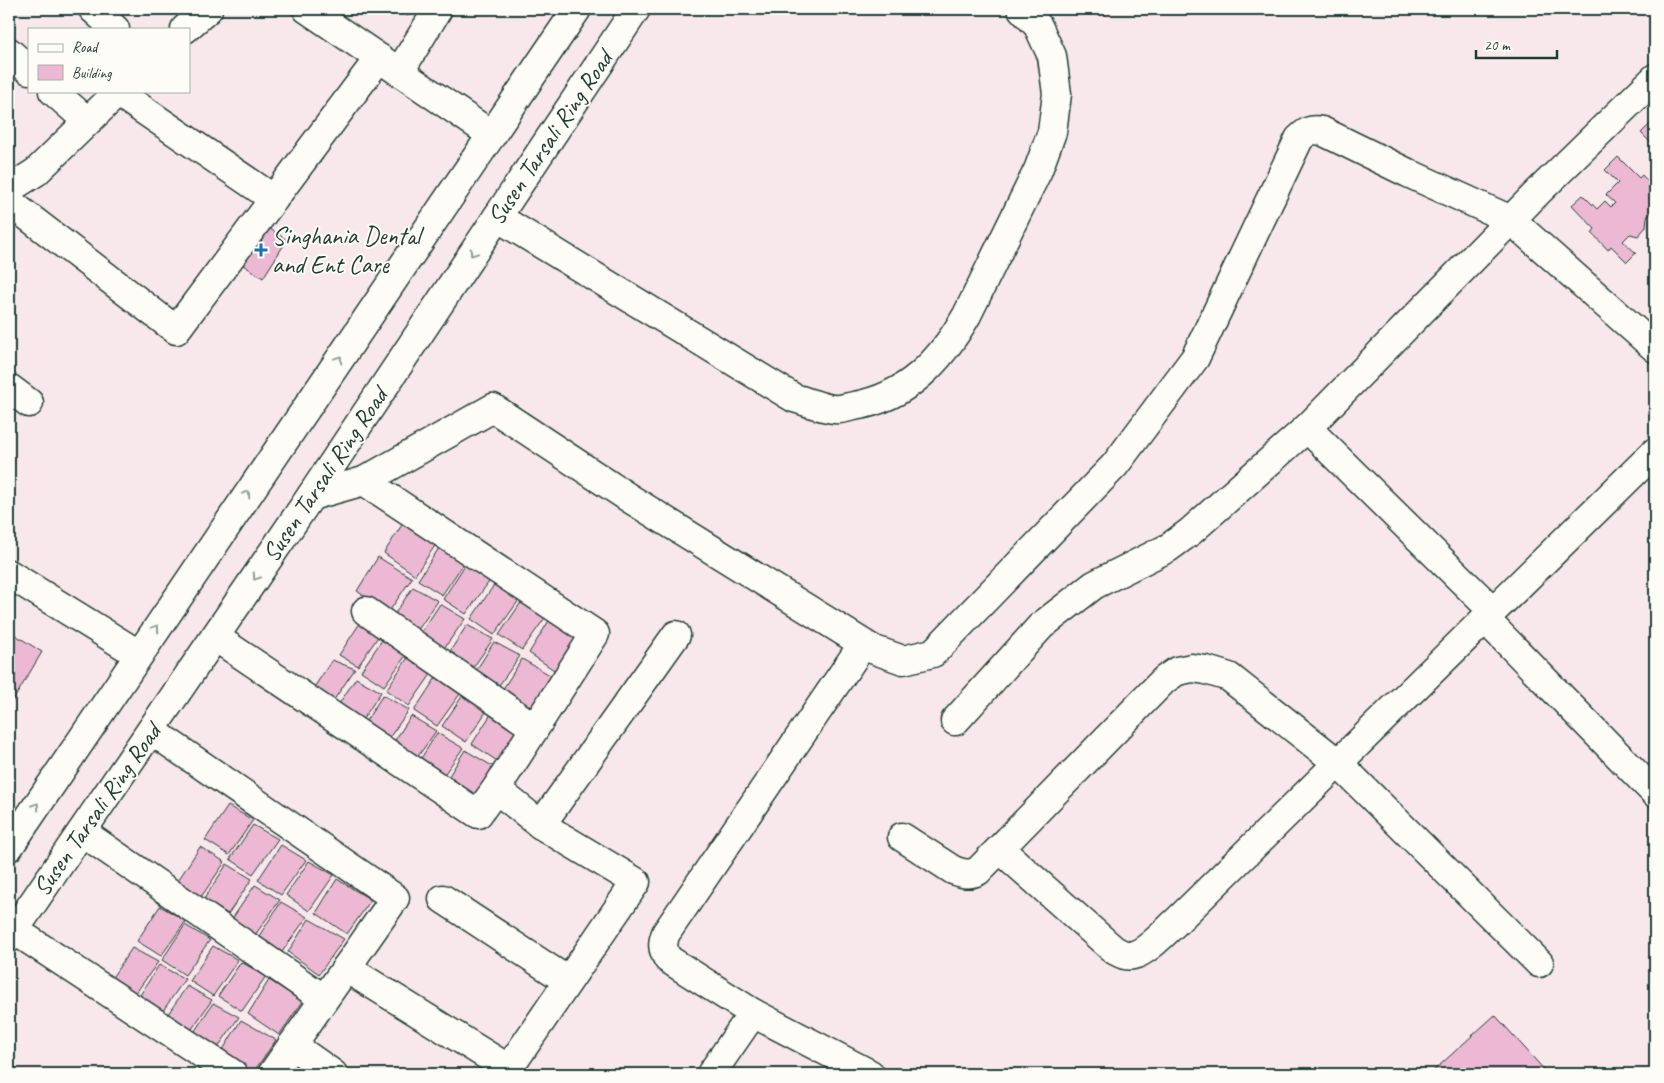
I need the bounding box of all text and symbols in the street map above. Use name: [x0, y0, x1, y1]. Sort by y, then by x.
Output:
legend: [28, 28, 190, 92]
scale bar: [1476, 28, 1558, 60]
text: 20 m: [1484, 36, 1511, 55]
text: Road: [72, 38, 99, 57]
street label: Susen Tarsali Ring Road: [480, 42, 622, 231]
text: Building: [72, 64, 112, 83]
place label: Singhania Dental and Ent Care: [272, 220, 425, 281]
marker: Singhania Dental and Ent Care: [254, 243, 268, 257]
one-way arrow: [470, 247, 479, 257]
one-way arrow: [333, 356, 342, 365]
street label: Susen Tarsali Ring Road: [255, 379, 397, 568]
one-way arrow: [241, 490, 251, 499]
one-way arrow: [253, 571, 262, 581]
one-way arrow: [150, 624, 159, 634]
street label: Susen Tarsali Ring Road: [26, 714, 171, 902]
one-way arrow: [30, 803, 39, 812]

